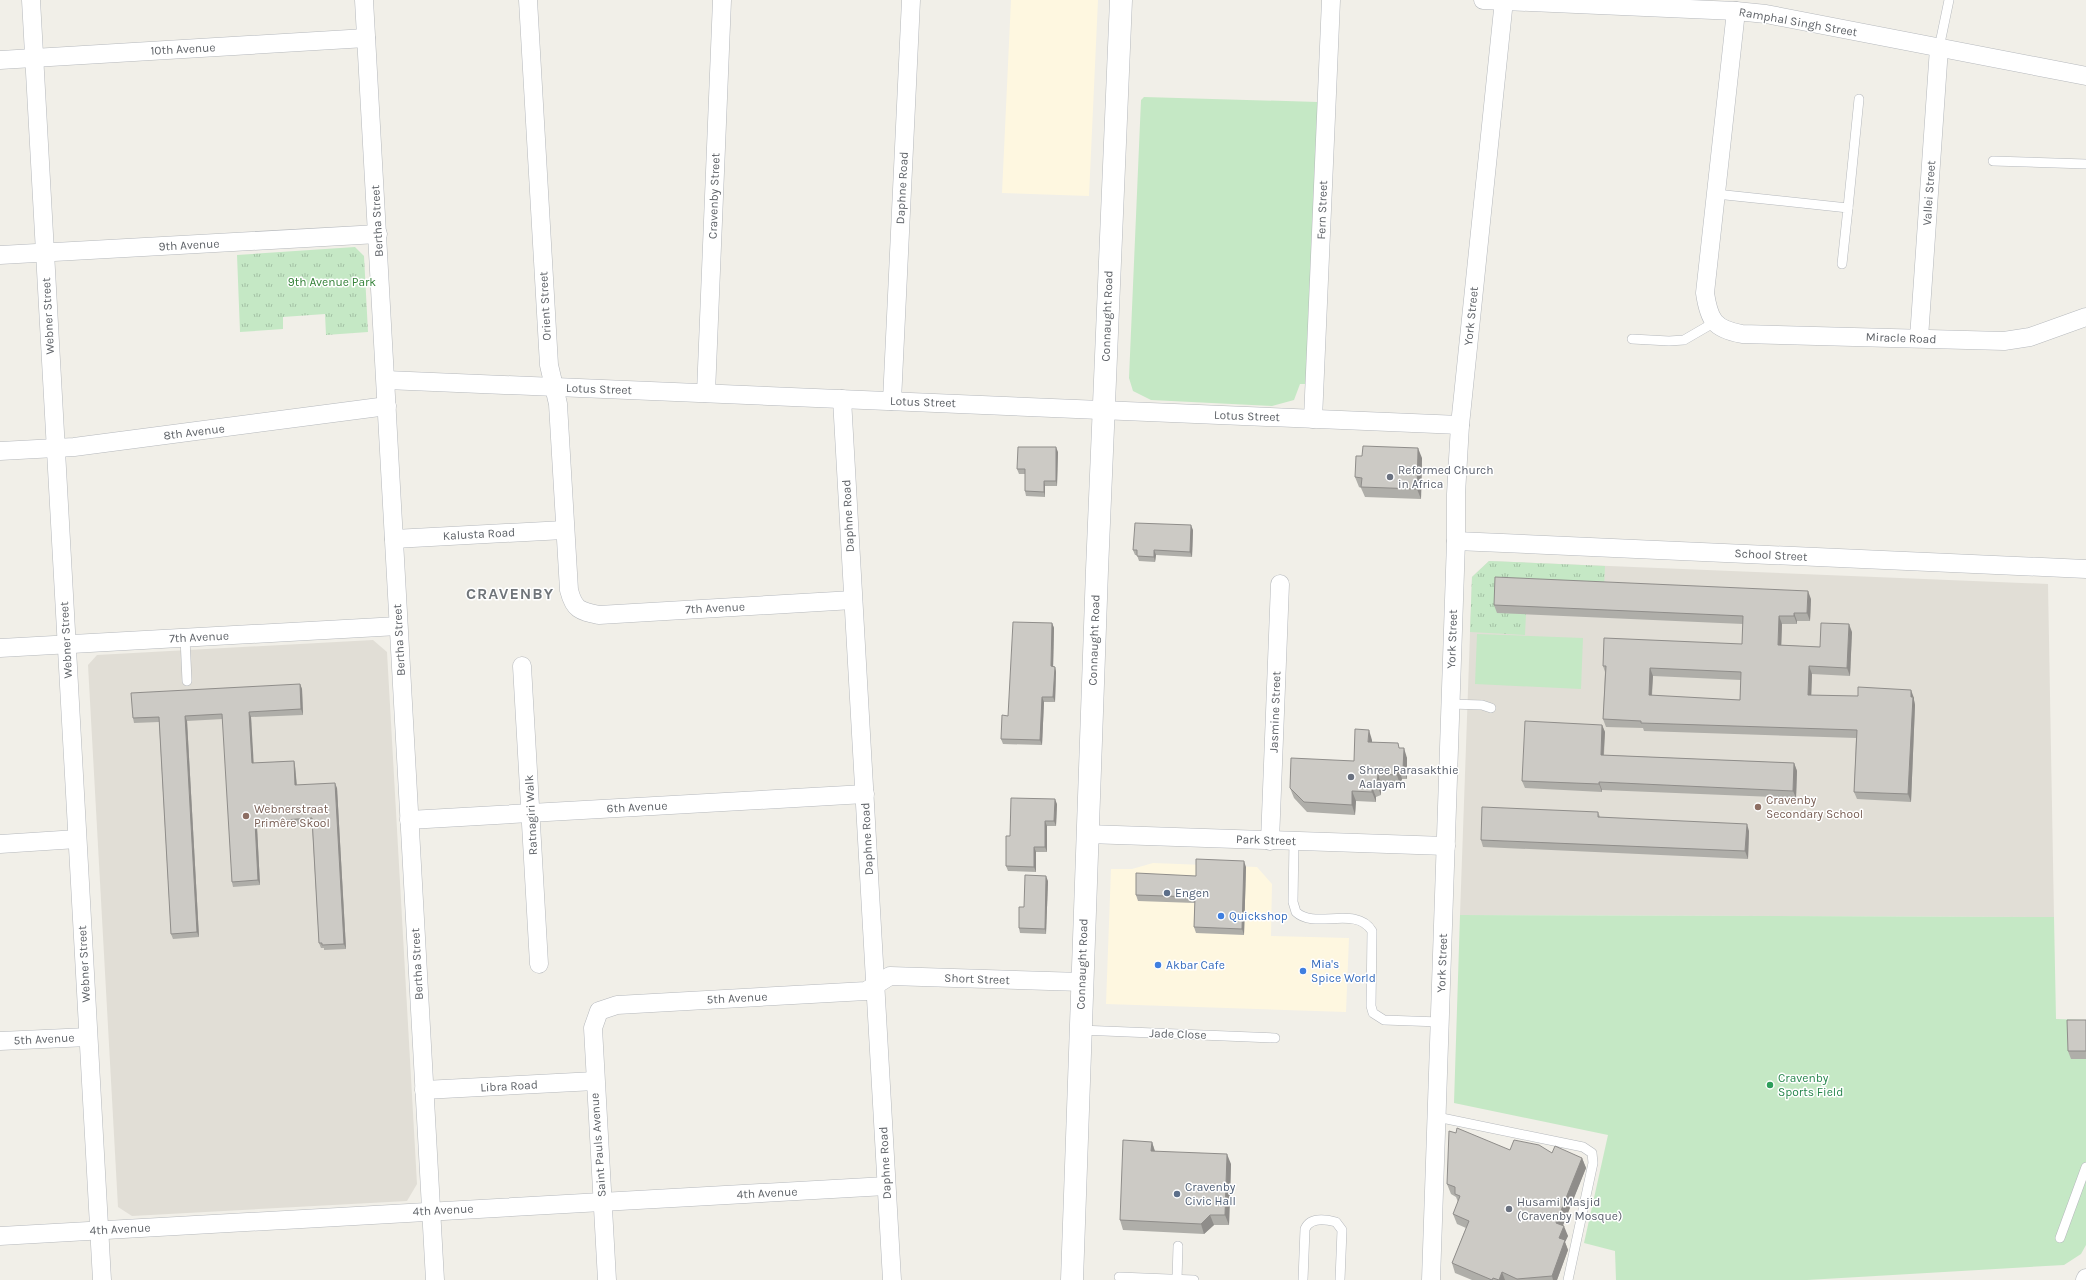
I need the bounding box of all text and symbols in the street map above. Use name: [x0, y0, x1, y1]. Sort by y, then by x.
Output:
street label: Ramphal Singh Street: [1738, 5, 1859, 39]
street label: 10th Avenue: [150, 40, 216, 58]
street label: Daphne Road: [893, 151, 911, 225]
street label: Cravenby Street: [705, 152, 723, 239]
street label: Vallei Street: [1920, 160, 1938, 226]
street label: Fern Street: [1314, 180, 1330, 240]
street label: Bertha Street: [368, 184, 386, 257]
street label: 9th Avenue: [158, 236, 220, 254]
street label: Connaught Road: [1098, 270, 1116, 362]
street label: Orient Street: [536, 271, 554, 341]
park label: 9th Avenue Park: [288, 275, 376, 289]
street label: Webner Street: [39, 277, 57, 355]
street label: York Street: [1461, 285, 1481, 346]
street label: Miracle Road: [1865, 330, 1937, 346]
street label: Lotus Street: [566, 381, 633, 397]
street label: Lotus Street: [890, 394, 957, 410]
street label: Lotus Street: [1214, 408, 1281, 424]
street label: 8th Avenue: [163, 421, 225, 443]
place label: Reformed Church in Africa: [1398, 463, 1494, 491]
marker: Reformed Church in Africa: [1385, 472, 1395, 482]
street label: Daphne Road: [839, 479, 857, 553]
street label: Kalusta Road: [442, 525, 516, 543]
street label: School Street: [1734, 546, 1808, 564]
district label: CRAVENBY: [466, 584, 554, 603]
street label: Connaught Road: [1085, 594, 1103, 686]
street label: 7th Avenue: [685, 599, 745, 617]
street label: Webner Street: [57, 601, 75, 679]
street label: Bertha Street: [390, 603, 408, 676]
street label: York Street: [1444, 609, 1460, 669]
street label: 7th Avenue: [169, 628, 229, 646]
street label: Jasmine Street: [1267, 670, 1283, 753]
place label: Shree Parasakthie Aalayam: [1359, 763, 1458, 791]
marker: Shree Parasakthie Aalayam: [1346, 772, 1356, 782]
street label: Ratnagiri Walk: [522, 774, 540, 856]
place label: Cravenby Secondary School: [1766, 793, 1863, 821]
street label: 6th Avenue: [606, 798, 668, 816]
place label: Webnerstraat Primêre Skool: [254, 802, 330, 830]
street label: Daphne Road: [858, 802, 876, 876]
marker: Cravenby Secondary School: [1753, 802, 1763, 812]
marker: Webnerstraat Primêre Skool: [241, 811, 251, 821]
street label: Park Street: [1236, 832, 1297, 848]
place label: Engen: [1175, 886, 1209, 900]
marker: Engen: [1162, 888, 1172, 898]
place label: Quickshop: [1229, 909, 1288, 923]
marker: Quickshop: [1216, 911, 1226, 921]
street label: Connaught Road: [1073, 918, 1091, 1010]
street label: Webner Street: [75, 925, 93, 1003]
street label: Bertha Street: [408, 927, 426, 1000]
street label: York Street: [1434, 933, 1450, 993]
place label: Mia's Spice World: [1311, 957, 1376, 985]
place label: Akbar Cafe: [1166, 958, 1225, 972]
marker: Akbar Cafe: [1153, 960, 1163, 970]
marker: Mia's Spice World: [1298, 966, 1308, 976]
street label: Short Street: [944, 971, 1011, 987]
street label: 5th Avenue: [706, 989, 768, 1007]
street label: Jade Close: [1149, 1026, 1207, 1042]
street label: 5th Avenue: [13, 1030, 75, 1048]
place label: Cravenby Sports Field: [1778, 1071, 1843, 1099]
street label: Libra Road: [480, 1077, 538, 1095]
marker: Cravenby Sports Field: [1765, 1080, 1775, 1090]
street label: Saint Pauls Avenue: [587, 1092, 609, 1198]
street label: Daphne Road: [876, 1126, 894, 1200]
place label: Cravenby Civic Hall: [1185, 1180, 1236, 1208]
street label: 4th Avenue: [736, 1184, 798, 1202]
marker: Cravenby Civic Hall: [1172, 1189, 1182, 1199]
place label: Husami Masjid (Cravenby Mosque): [1517, 1195, 1622, 1223]
street label: 4th Avenue: [412, 1201, 474, 1219]
marker: Husami Masjid (Cravenby Mosque): [1504, 1204, 1514, 1214]
street label: 4th Avenue: [89, 1220, 151, 1238]

